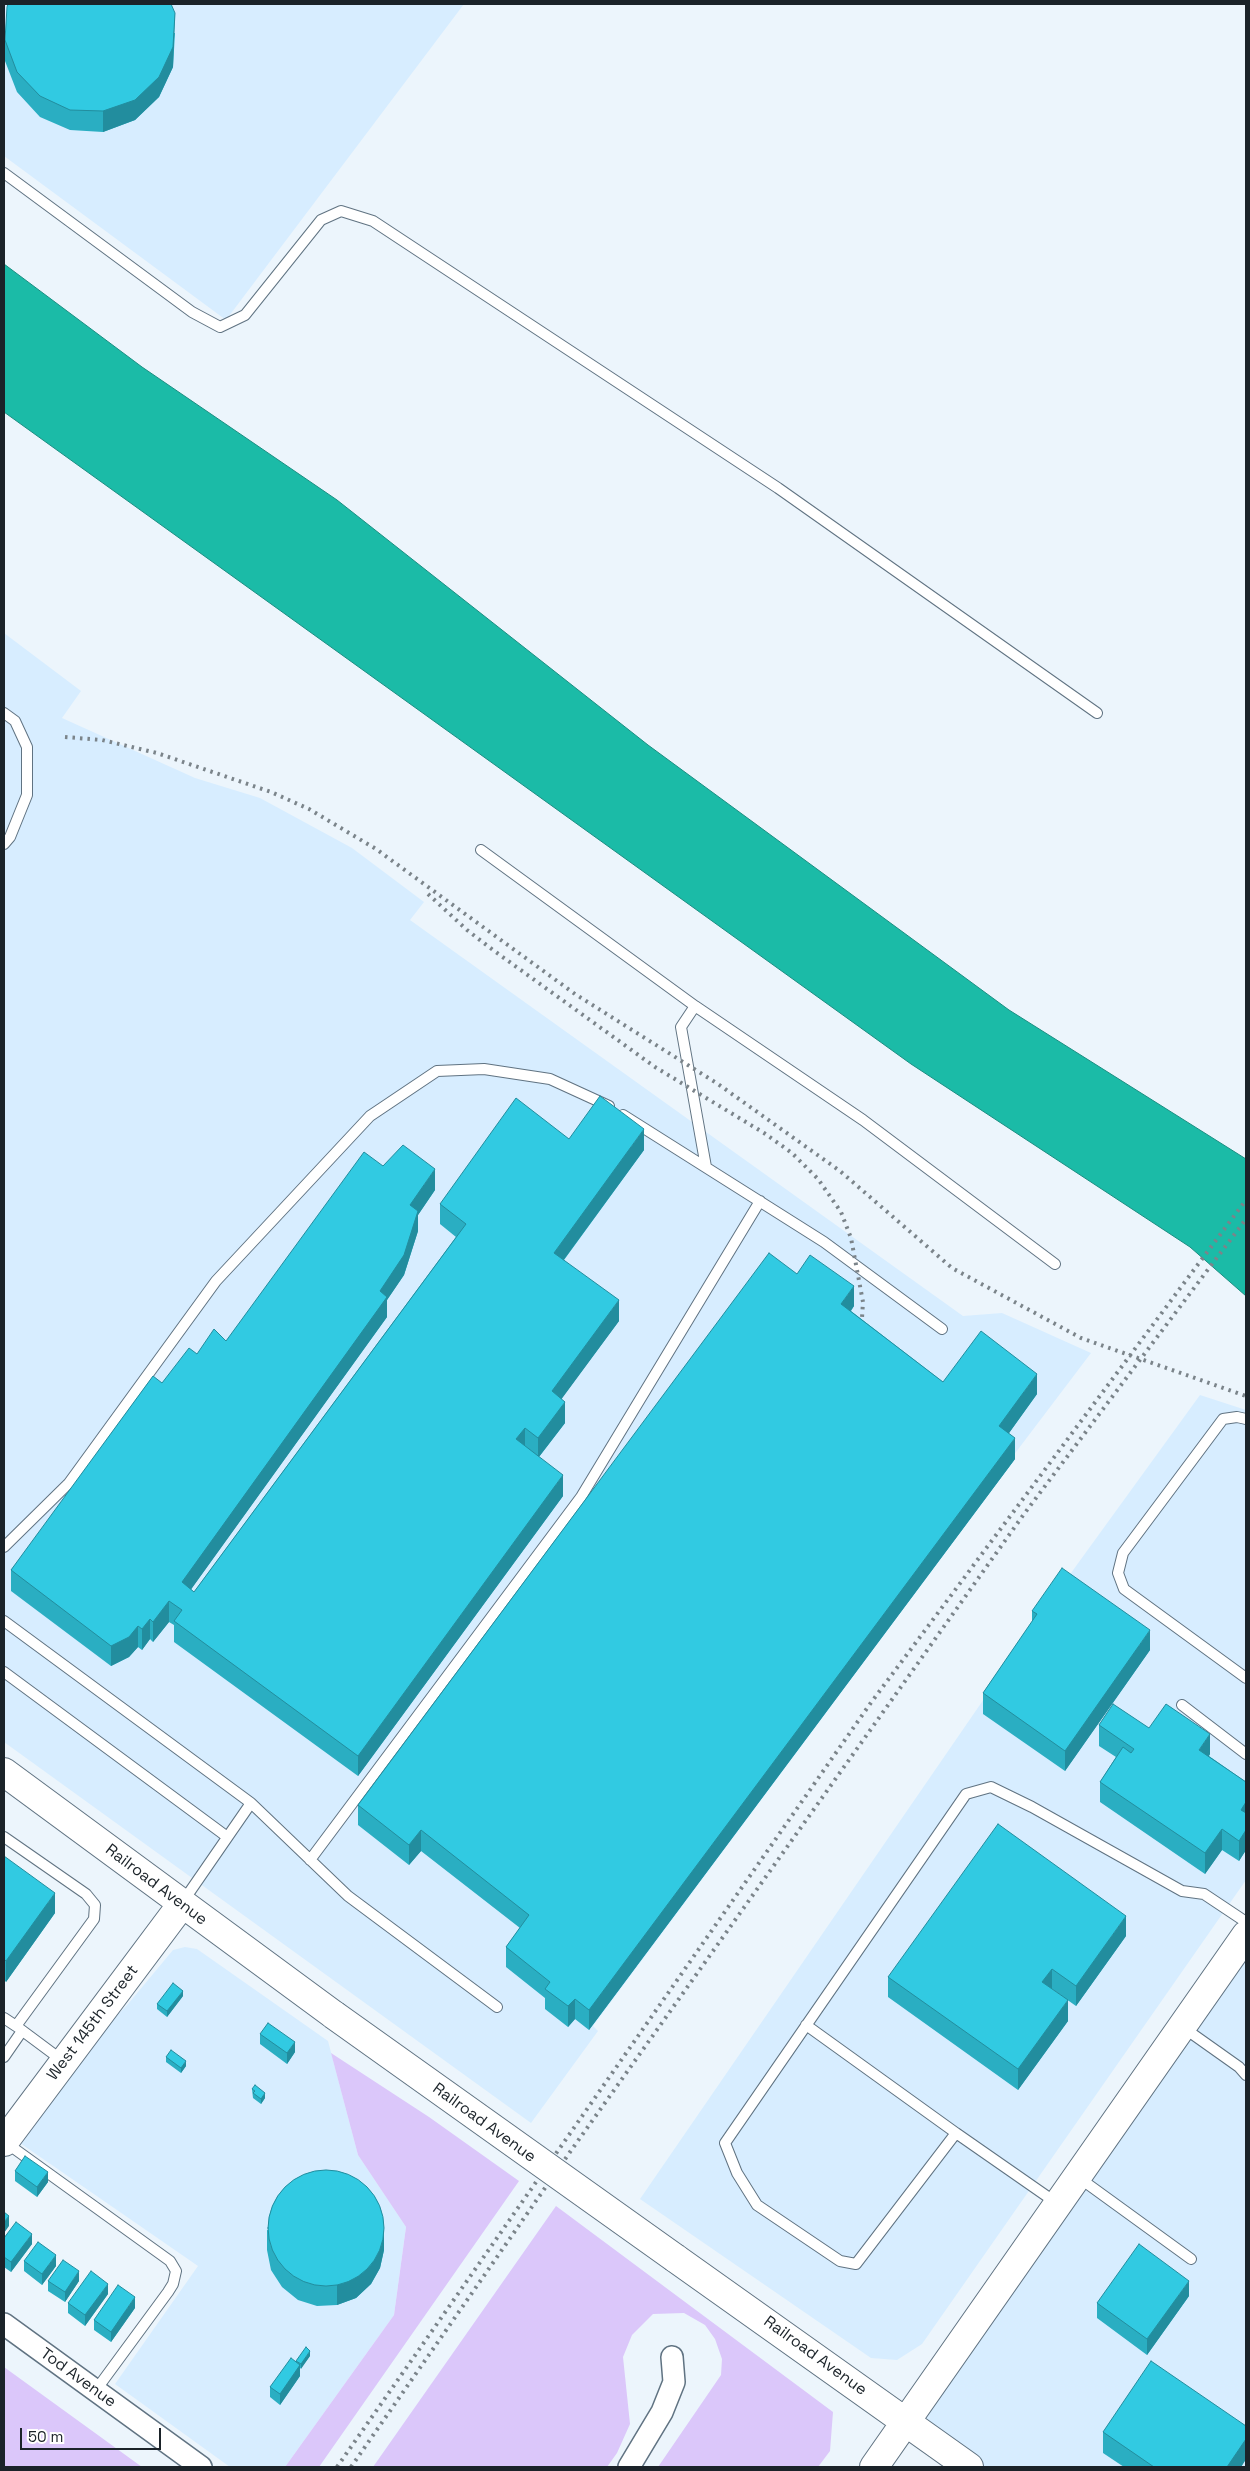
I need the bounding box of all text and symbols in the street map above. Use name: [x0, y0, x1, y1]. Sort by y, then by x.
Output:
street label: Railroad Avenue: [101, 1840, 211, 1930]
street label: West 145th Street: [43, 1962, 143, 2084]
street label: Railroad Avenue: [429, 2079, 539, 2167]
street label: Railroad Avenue: [760, 2312, 870, 2400]
street label: Tod Avenue: [37, 2344, 119, 2412]
scale bar: [22, 2418, 164, 2450]
text: 50 m: [28, 2427, 63, 2446]

